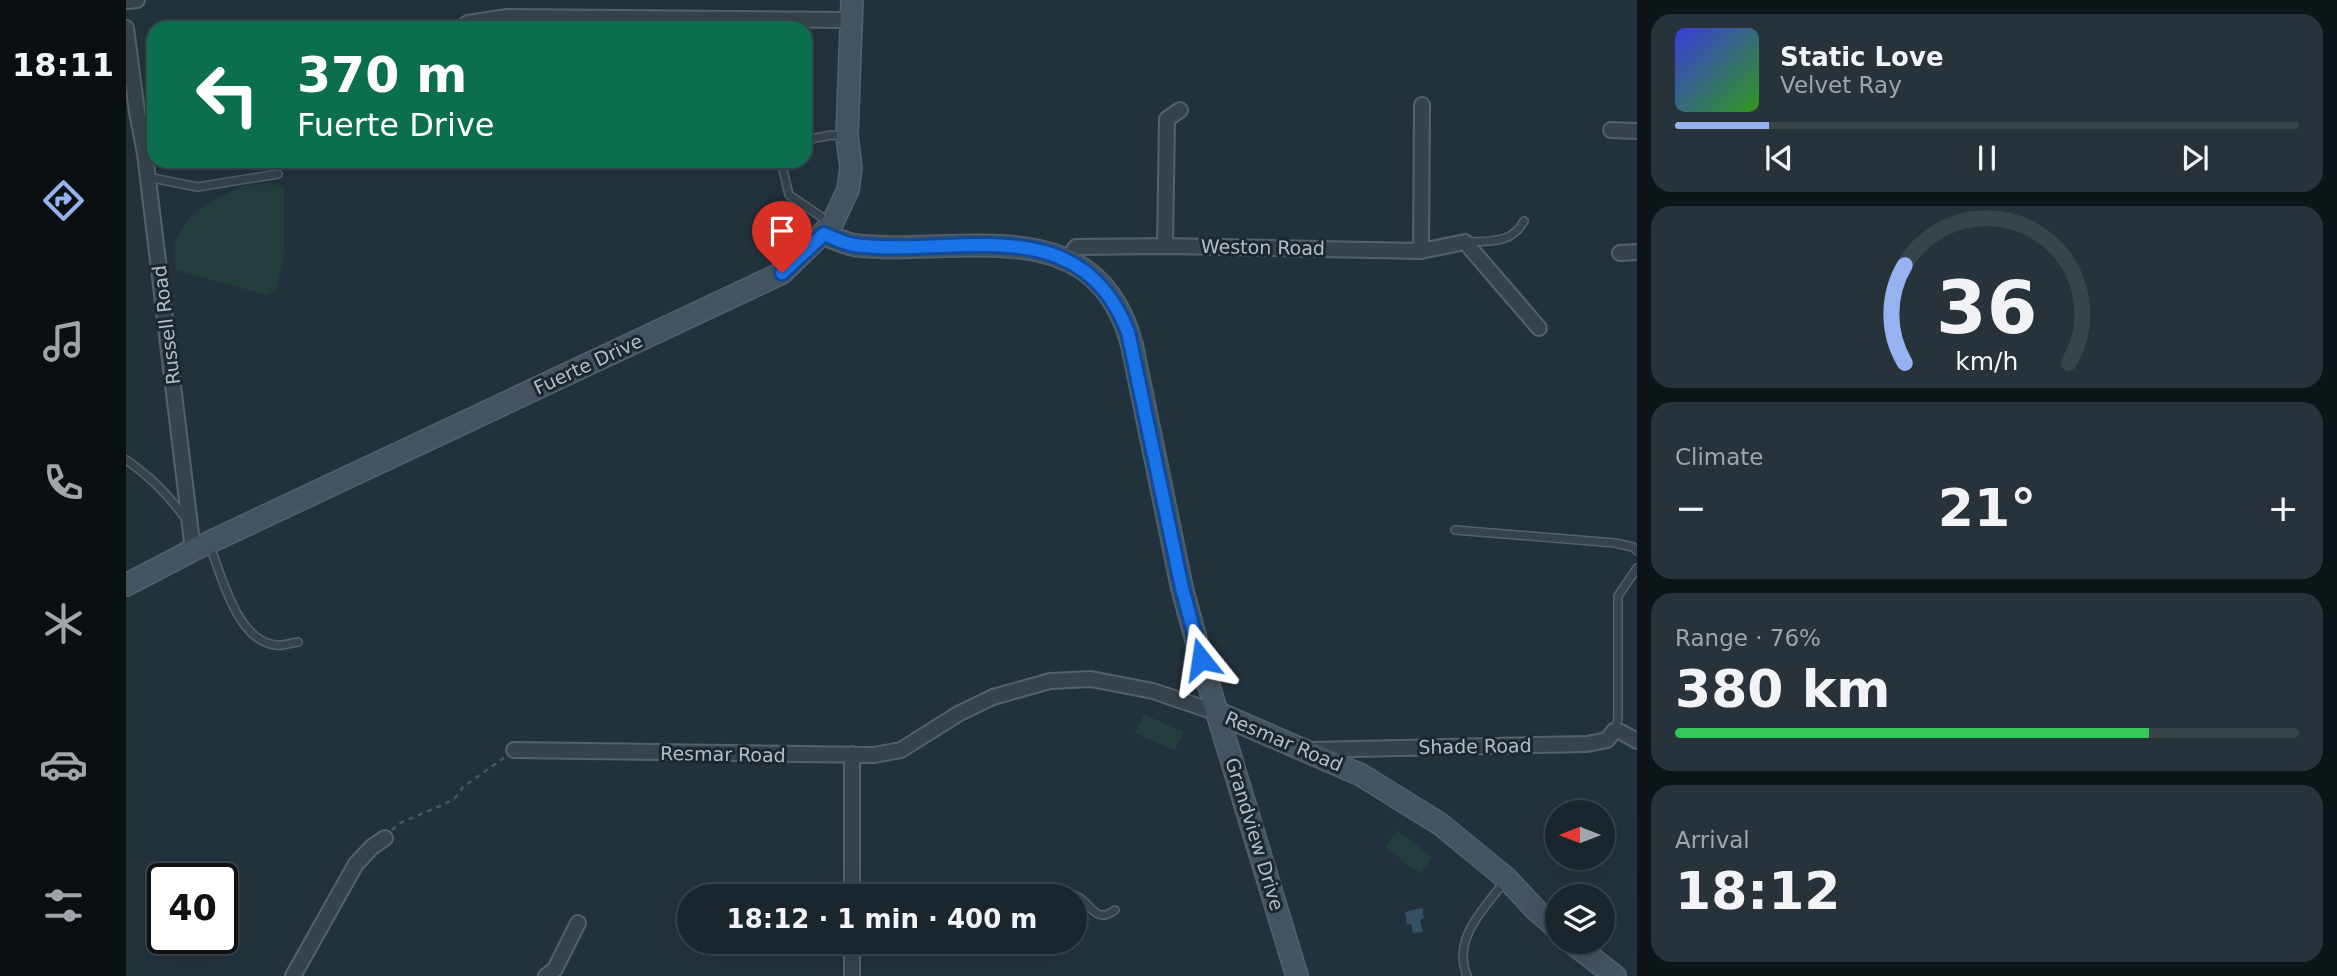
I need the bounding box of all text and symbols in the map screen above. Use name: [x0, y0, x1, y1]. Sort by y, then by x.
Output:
text: Static Love: [1780, 42, 1944, 72]
text: 18:11: [12, 46, 114, 84]
text: 370 m: [297, 47, 467, 104]
icon: left: [182, 49, 273, 140]
text: Velvet Ray: [1780, 72, 1902, 98]
text: Fuerte Drive: [297, 106, 495, 144]
icon: previous: [1760, 139, 1798, 177]
icon: pause: [1968, 139, 2006, 177]
icon: next: [2176, 139, 2214, 177]
icon: directions: [39, 176, 88, 225]
pin: [752, 201, 812, 273]
icon: arrive: [763, 212, 801, 250]
street label: Weston Road: [1201, 235, 1325, 259]
street label: Russell Road: [148, 264, 184, 386]
text: 36: [1936, 265, 2038, 350]
icon: music: [39, 317, 88, 366]
street label: Fuerte Drive: [530, 329, 646, 399]
text: km/h: [1955, 346, 2019, 375]
text: Climate: [1675, 444, 1764, 470]
icon: phone: [39, 458, 88, 507]
text: 21°: [1938, 478, 2036, 538]
text: −: [1675, 486, 1707, 530]
text: +: [2267, 486, 2299, 530]
icon: climate: [39, 599, 88, 648]
position arrow: [1164, 622, 1238, 696]
text: Range · 76%: [1675, 625, 1821, 651]
text: 380 km: [1675, 659, 1890, 719]
street label: Resmar Road: [1222, 706, 1346, 776]
street label: Shade Road: [1418, 734, 1532, 758]
icon: car: [39, 740, 88, 789]
street label: Resmar Road: [660, 742, 786, 766]
street label: Grandview Drive: [1221, 755, 1289, 913]
north arrow: [1545, 800, 1615, 870]
map controls: [1545, 800, 1615, 954]
text: Arrival: [1675, 827, 1750, 853]
text: 18:12: [1675, 861, 1841, 921]
speed limit sign: 40: [147, 863, 238, 954]
icon: filters: [39, 881, 88, 930]
button: layers: [1545, 884, 1615, 954]
text: 18:12 · 1 min · 400 m: [727, 904, 1037, 934]

